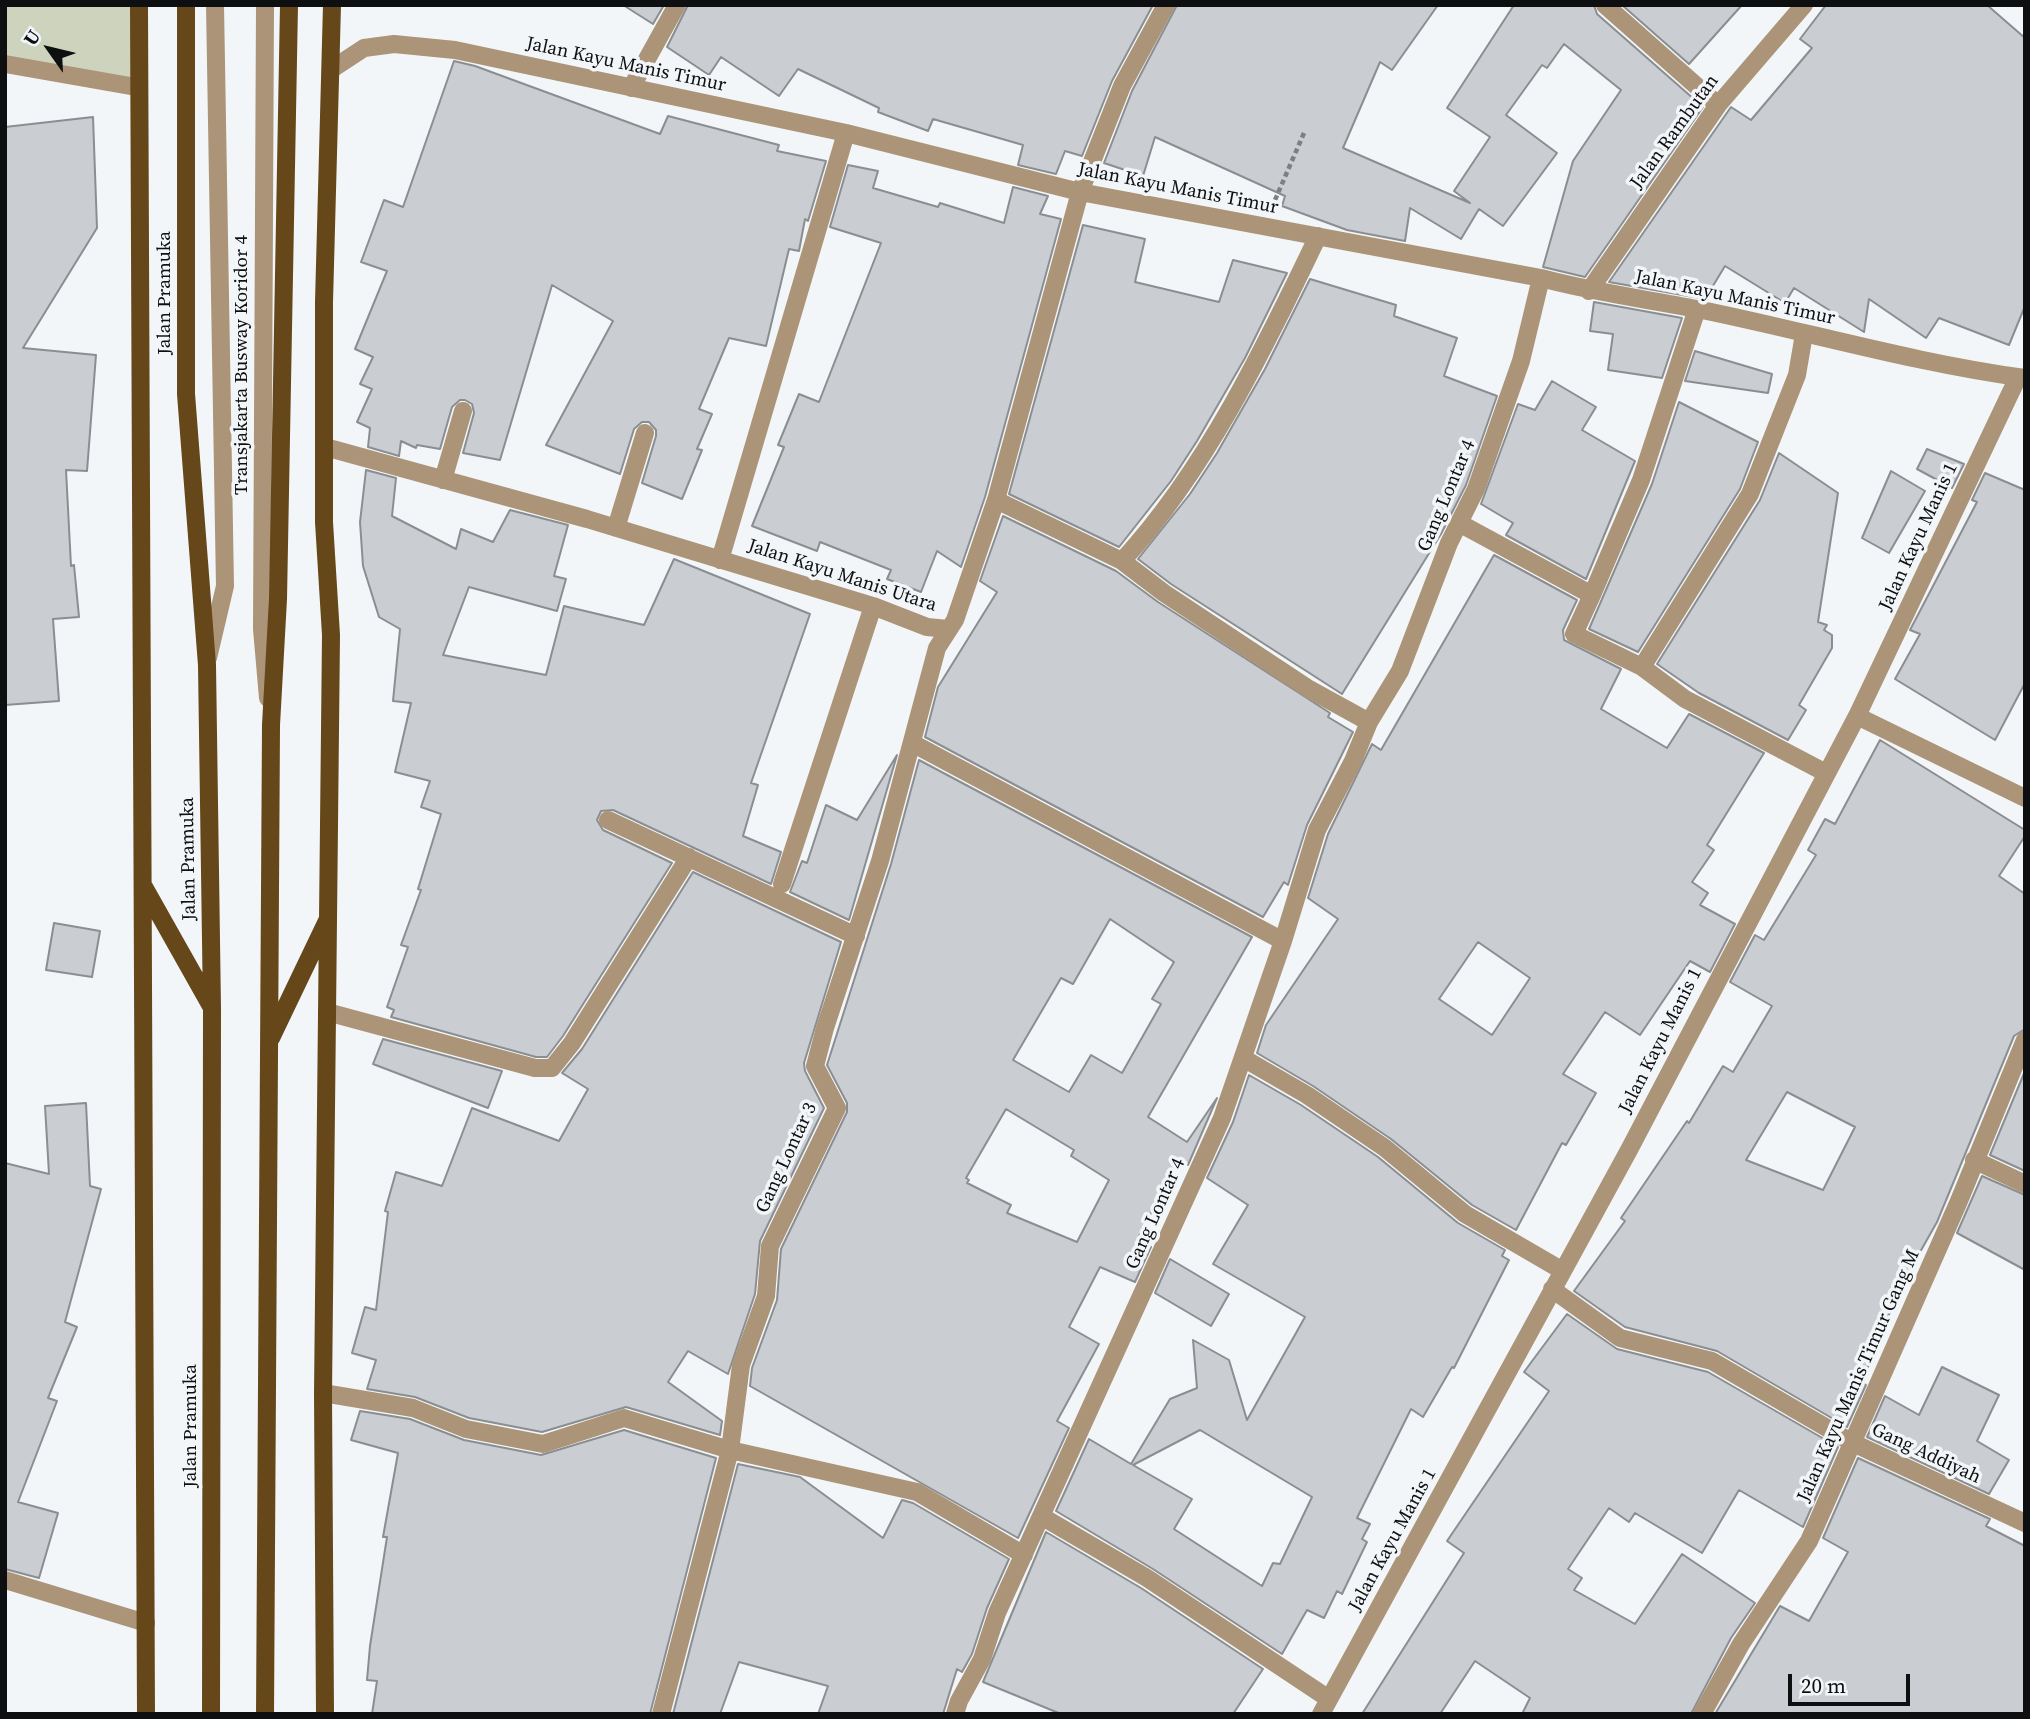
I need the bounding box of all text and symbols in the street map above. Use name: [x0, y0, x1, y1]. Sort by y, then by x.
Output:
north arrow: [14, 14, 84, 84]
text: U: [17, 24, 46, 50]
street label: Jalan Kayu Manis Timur: [524, 33, 728, 97]
street label: Jalan Rambutan: [1626, 71, 1724, 193]
street label: Jalan Kayu Manis Timur: [1076, 158, 1280, 220]
street label: Jalan Pramuka: [154, 231, 176, 355]
street label: Transjakarta Busway Koridor 4: [231, 235, 253, 495]
street label: Jalan Kayu Manis Timur: [1633, 266, 1837, 330]
street label: Gang Lontar 4: [1413, 437, 1481, 555]
street label: Jalan Kayu Manis 1: [1875, 460, 1963, 614]
street label: Jalan Kayu Manis Utara: [745, 535, 939, 617]
street label: Jalan Pramuka: [177, 797, 201, 921]
street label: Jalan Kayu Manis 1: [1614, 964, 1708, 1118]
street label: Gang Lontar 3: [751, 1099, 823, 1217]
street label: Gang Lontar 4: [1121, 1155, 1191, 1273]
street label: Jalan Kayu Manis Timur Gang M: [1793, 1246, 1925, 1506]
street label: Jalan Pramuka: [180, 1364, 202, 1488]
street label: Gang Addiyah: [1868, 1419, 1984, 1489]
street label: Jalan Kayu Manis 1: [1344, 1464, 1442, 1616]
scale bar: [1792, 1660, 1914, 1704]
text: 20 m: [1801, 1671, 1846, 1700]

